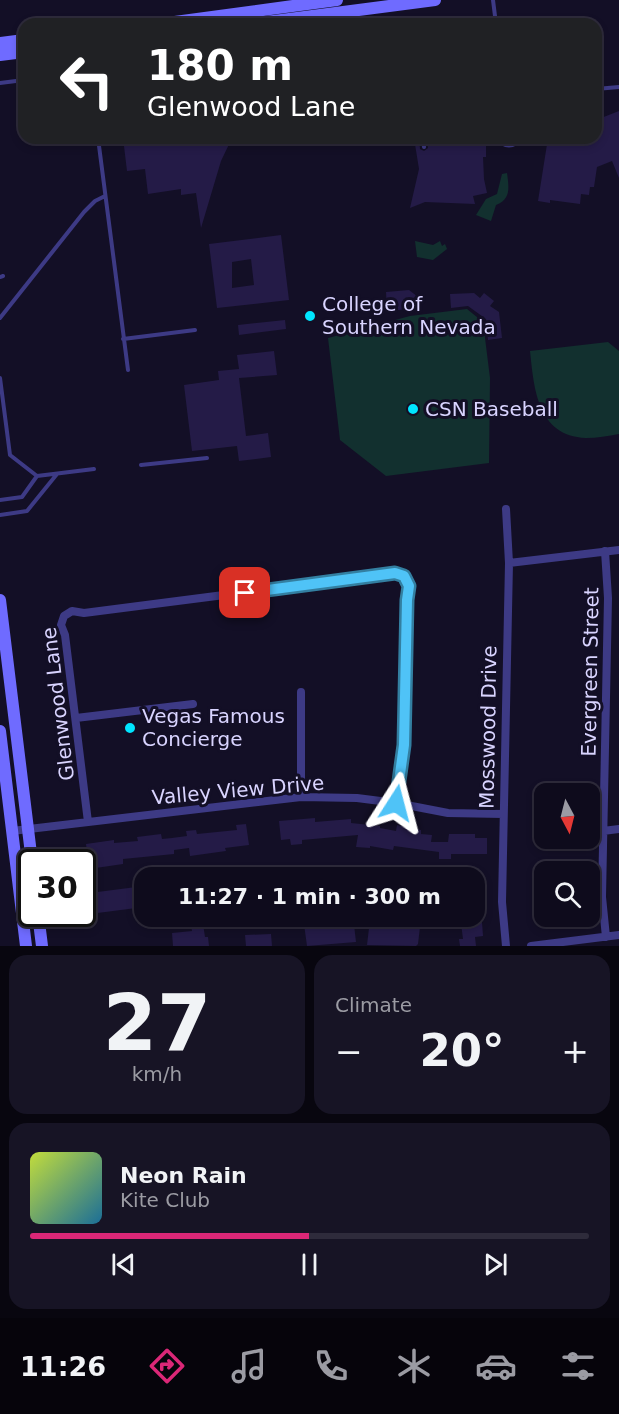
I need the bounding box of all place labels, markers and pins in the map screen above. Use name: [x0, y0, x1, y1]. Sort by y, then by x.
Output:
place label: College of Southern Nevada: [322, 292, 496, 339]
marker: College of Southern Nevada: [303, 309, 317, 323]
place label: CSN Baseball: [425, 397, 558, 421]
marker: CSN Baseball: [406, 402, 420, 416]
pin: [219, 567, 270, 618]
place label: Vegas Famous Concierge: [142, 704, 285, 751]
marker: Vegas Famous Concierge: [123, 721, 137, 735]

